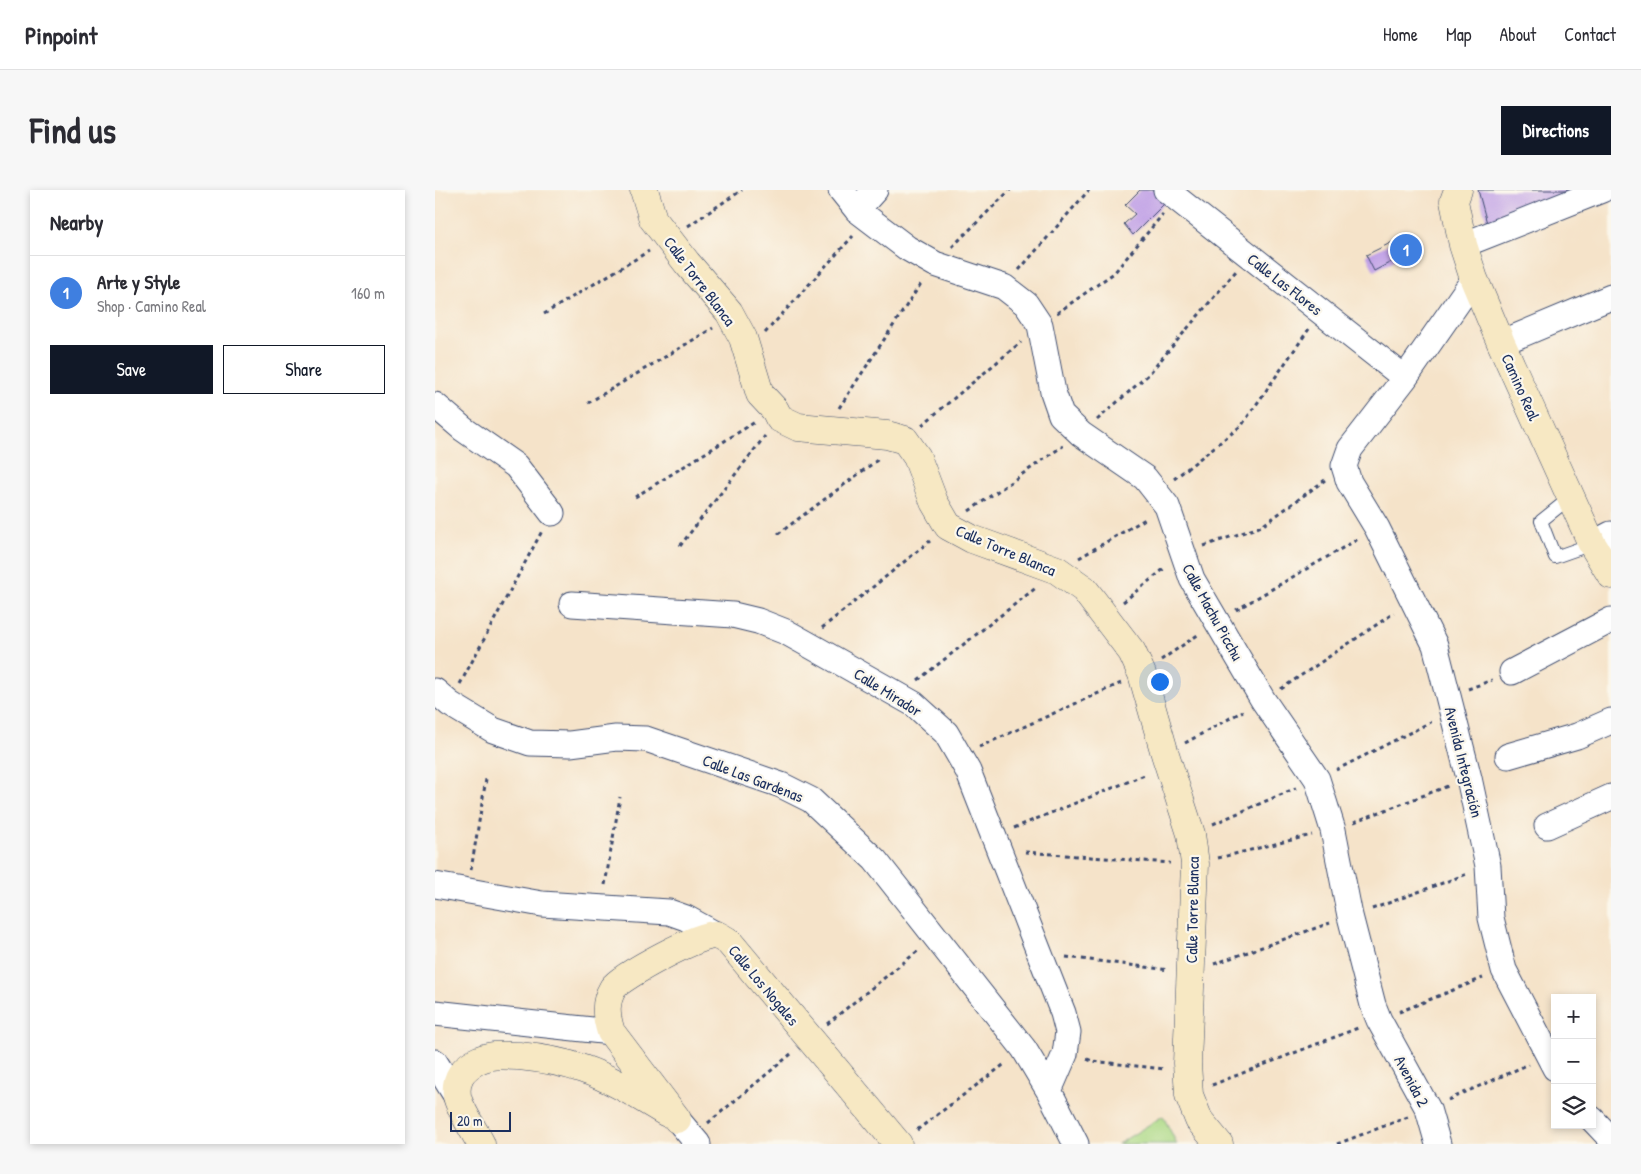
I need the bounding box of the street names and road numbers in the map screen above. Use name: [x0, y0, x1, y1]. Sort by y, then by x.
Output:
street label: Calle Torre Blanca: [659, 232, 741, 330]
street label: Calle Las Flores: [1243, 248, 1327, 320]
street label: Camino Real: [1497, 350, 1546, 425]
street label: Calle Torre Blanca: [953, 519, 1059, 581]
street label: Calle Machu Picchu: [1177, 560, 1249, 665]
street label: Calle Mirador: [850, 662, 926, 722]
street label: Avenida Integración: [1440, 704, 1488, 820]
street label: Calle Las Gardenas: [699, 749, 807, 807]
street label: Calle Torre Blanca: [1180, 856, 1204, 964]
street label: Calle Los Nogales: [724, 940, 804, 1030]
street label: Avenida 2: [1389, 1052, 1435, 1111]

